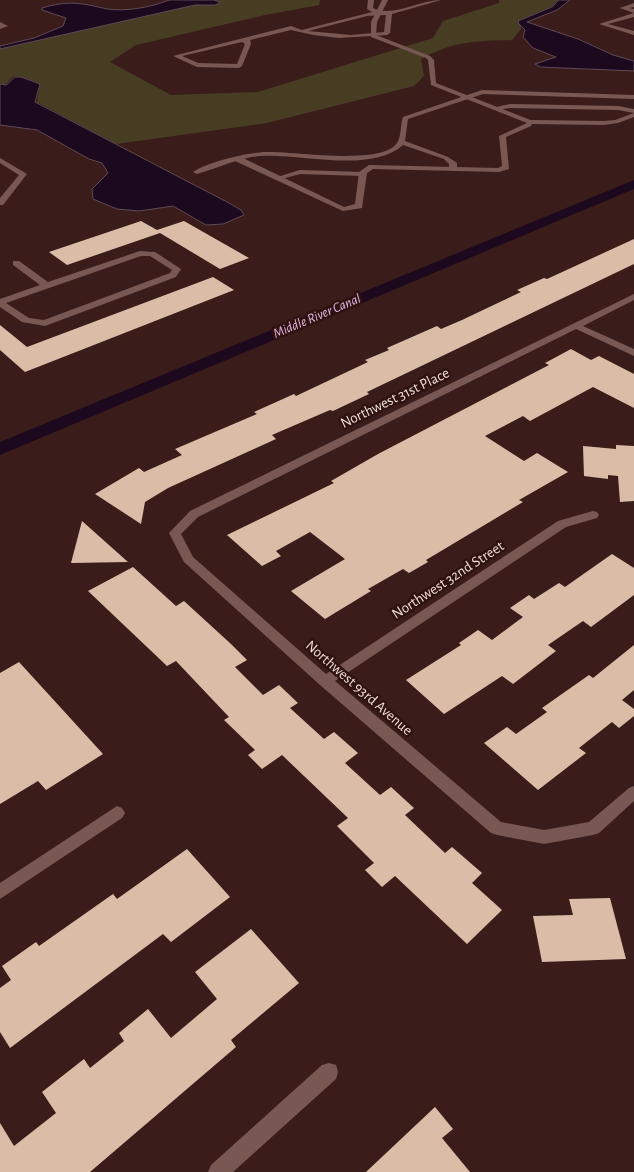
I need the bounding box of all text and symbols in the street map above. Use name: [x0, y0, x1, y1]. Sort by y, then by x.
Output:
water label: Middle River Canal: [271, 290, 363, 342]
street label: Northwest 31st Place: [337, 364, 453, 432]
street label: Northwest 32nd Street: [388, 537, 508, 623]
street label: Northwest 93rd Avenue: [302, 637, 416, 739]

